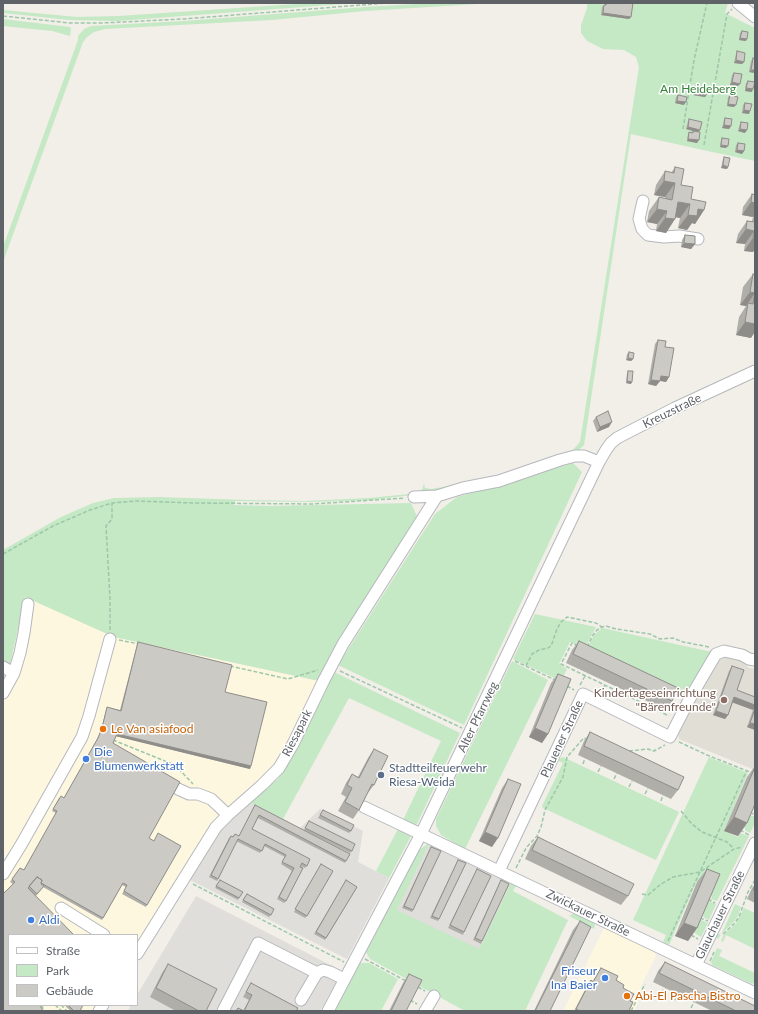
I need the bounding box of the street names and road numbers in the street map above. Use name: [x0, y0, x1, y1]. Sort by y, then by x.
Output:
street label: Kreuzstraße: [640, 391, 704, 431]
street label: Alter Pfarrweg: [455, 679, 501, 755]
street label: Plauener Straße: [538, 698, 586, 780]
street label: Riesapark: [279, 707, 315, 759]
street label: Glauchauer Straße: [692, 868, 748, 962]
street label: Zwickauer Straße: [544, 886, 632, 940]

